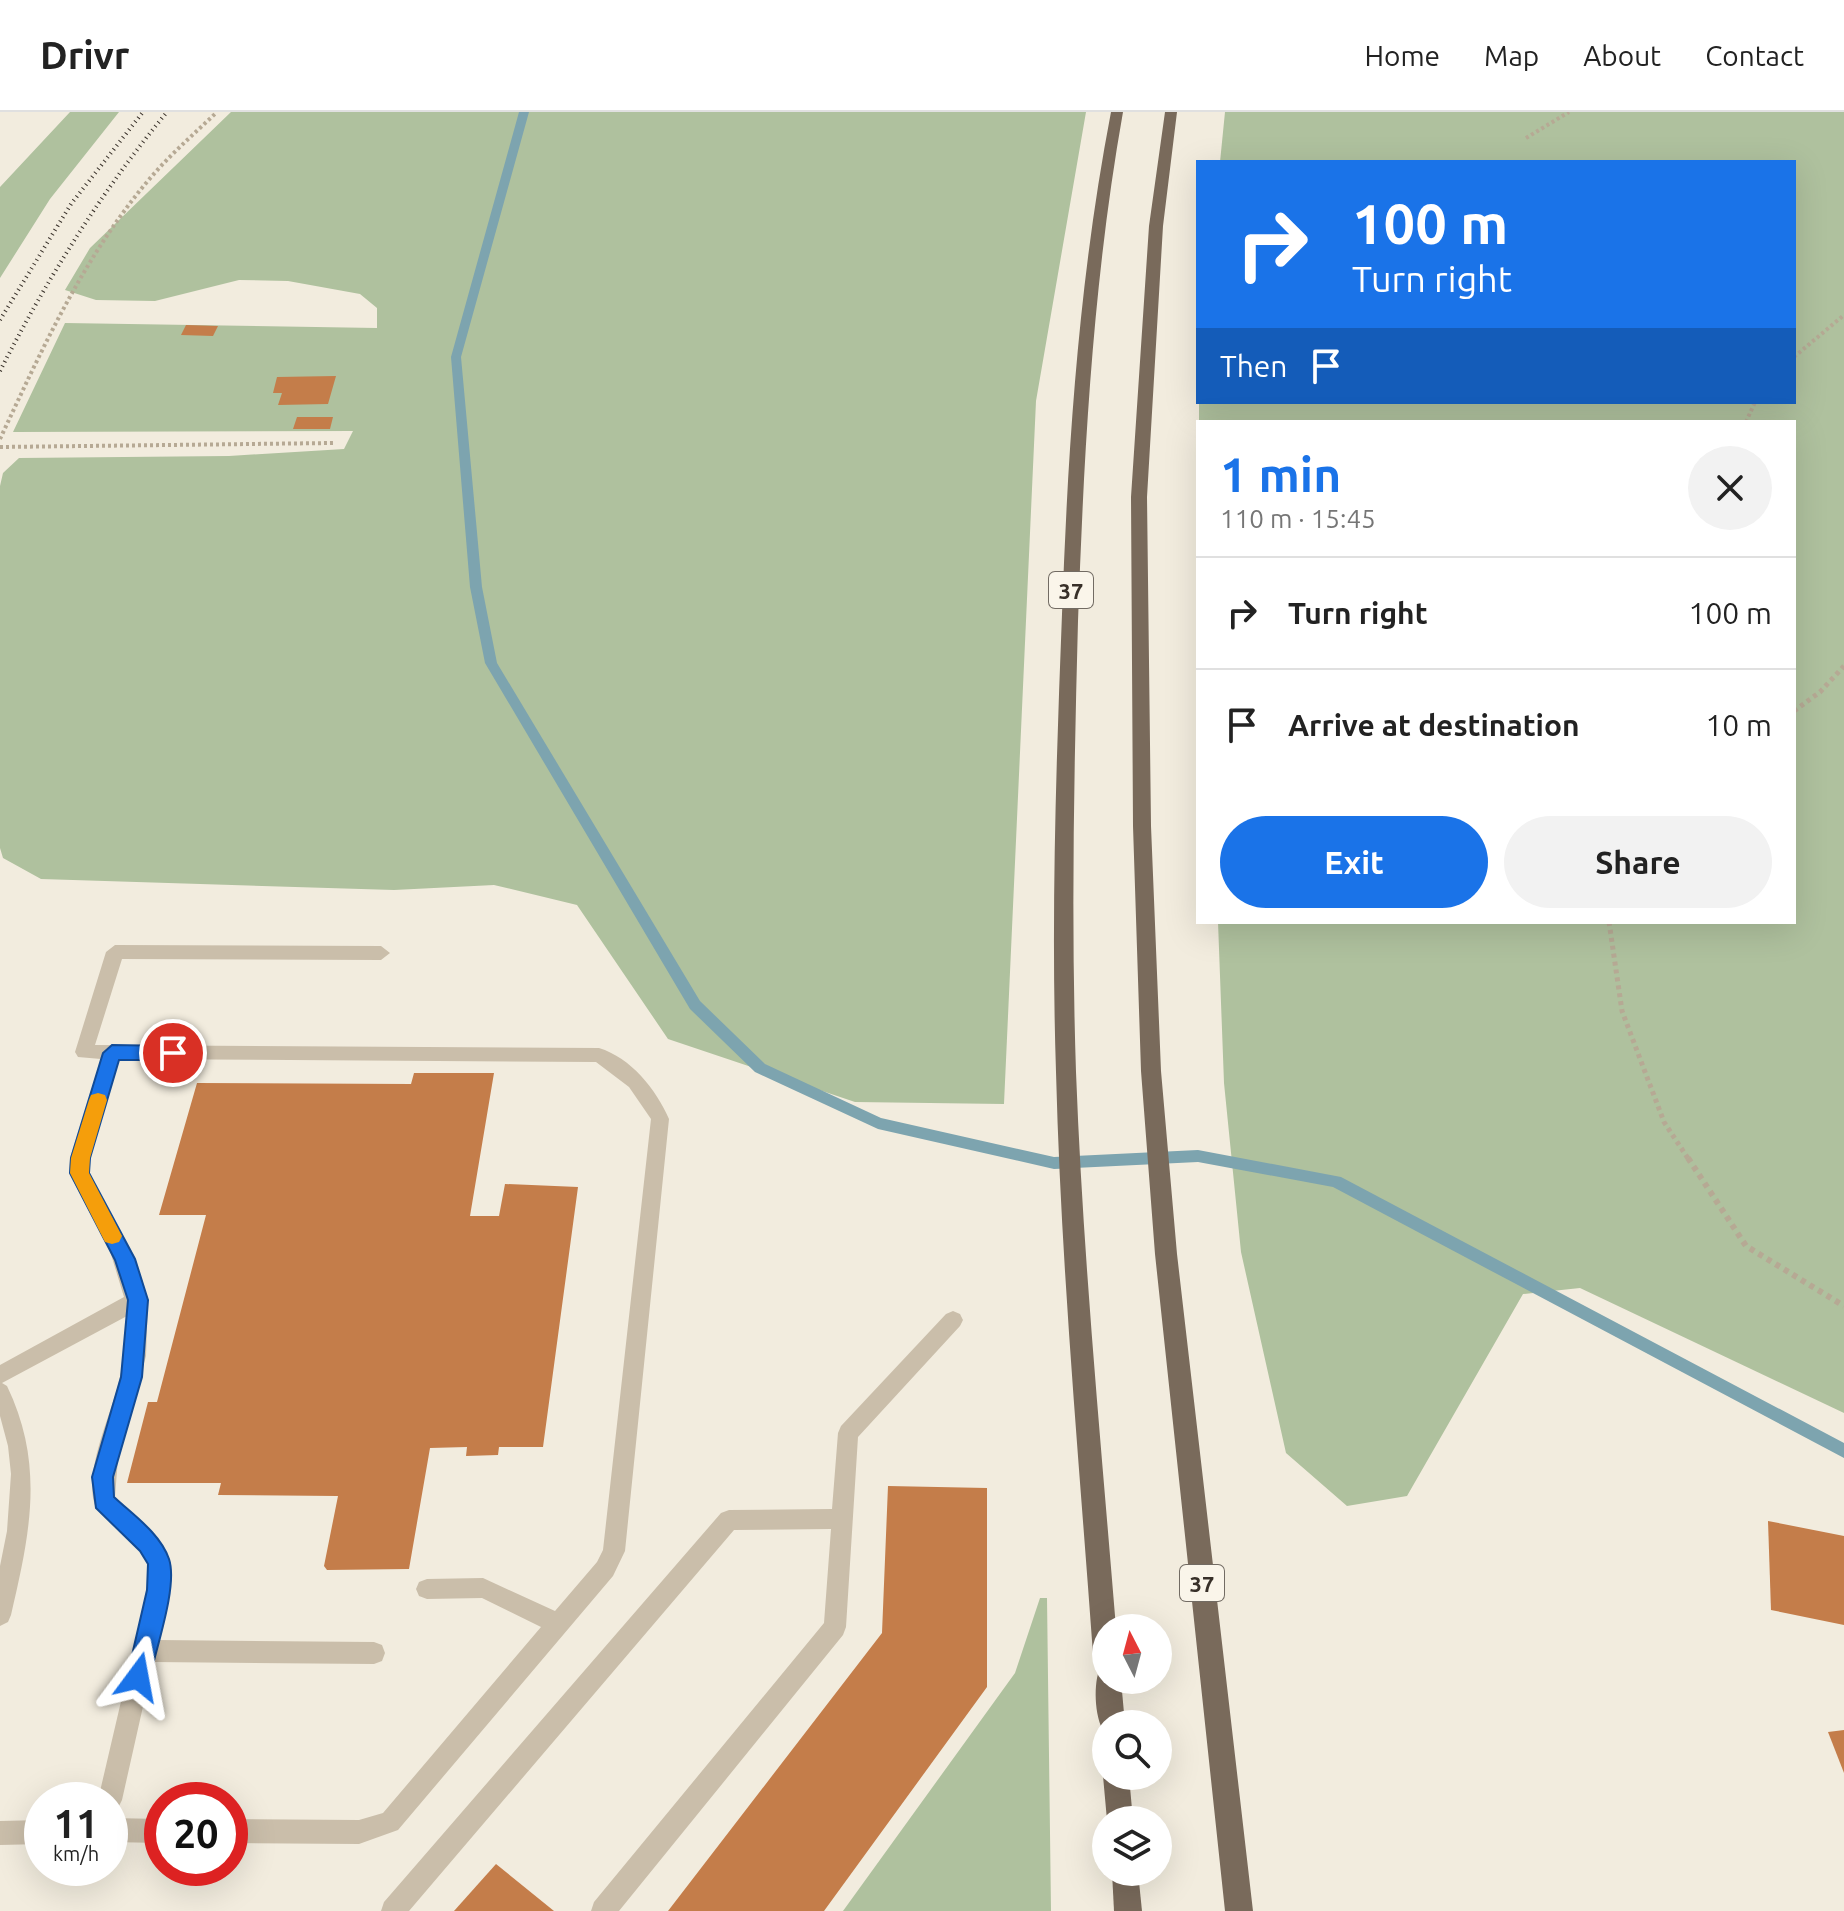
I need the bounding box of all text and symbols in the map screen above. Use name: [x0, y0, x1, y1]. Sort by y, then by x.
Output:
text: Drivr: [40, 34, 129, 76]
text: Home: [1365, 40, 1440, 71]
text: Map: [1484, 40, 1539, 71]
text: About: [1583, 40, 1661, 71]
text: Contact: [1705, 40, 1804, 71]
icon: right: [1220, 192, 1324, 296]
text: 100 m: [1352, 192, 1508, 255]
text: Turn right: [1352, 258, 1512, 299]
icon: arrive: [1304, 344, 1348, 388]
text: Then: [1220, 349, 1288, 383]
button: close: [1688, 446, 1772, 530]
text: 1 min: [1220, 447, 1341, 501]
text: 110 m · 15:45: [1220, 504, 1376, 533]
road number: 37: [1049, 572, 1093, 608]
icon: right: [1220, 591, 1264, 635]
text: Turn right: [1288, 596, 1428, 630]
text: 100 m: [1688, 596, 1772, 630]
icon: arrive: [1220, 703, 1264, 747]
text: Arrive at destination: [1288, 708, 1580, 742]
text: 10 m: [1705, 708, 1772, 742]
button: Exit: [1220, 816, 1488, 908]
button: Share: [1504, 816, 1772, 908]
pin: [139, 1019, 207, 1087]
icon: arrive: [151, 1031, 195, 1075]
road number: 37: [1180, 1565, 1224, 1601]
north arrow: [1092, 1614, 1172, 1694]
map controls: [1092, 1614, 1172, 1886]
position arrow: [96, 1635, 180, 1719]
button: search: [1092, 1710, 1172, 1790]
speed limit sign: 20: [144, 1782, 248, 1886]
text: 11: [53, 1801, 99, 1846]
button: layers: [1092, 1806, 1172, 1886]
text: km/h: [53, 1842, 99, 1865]

